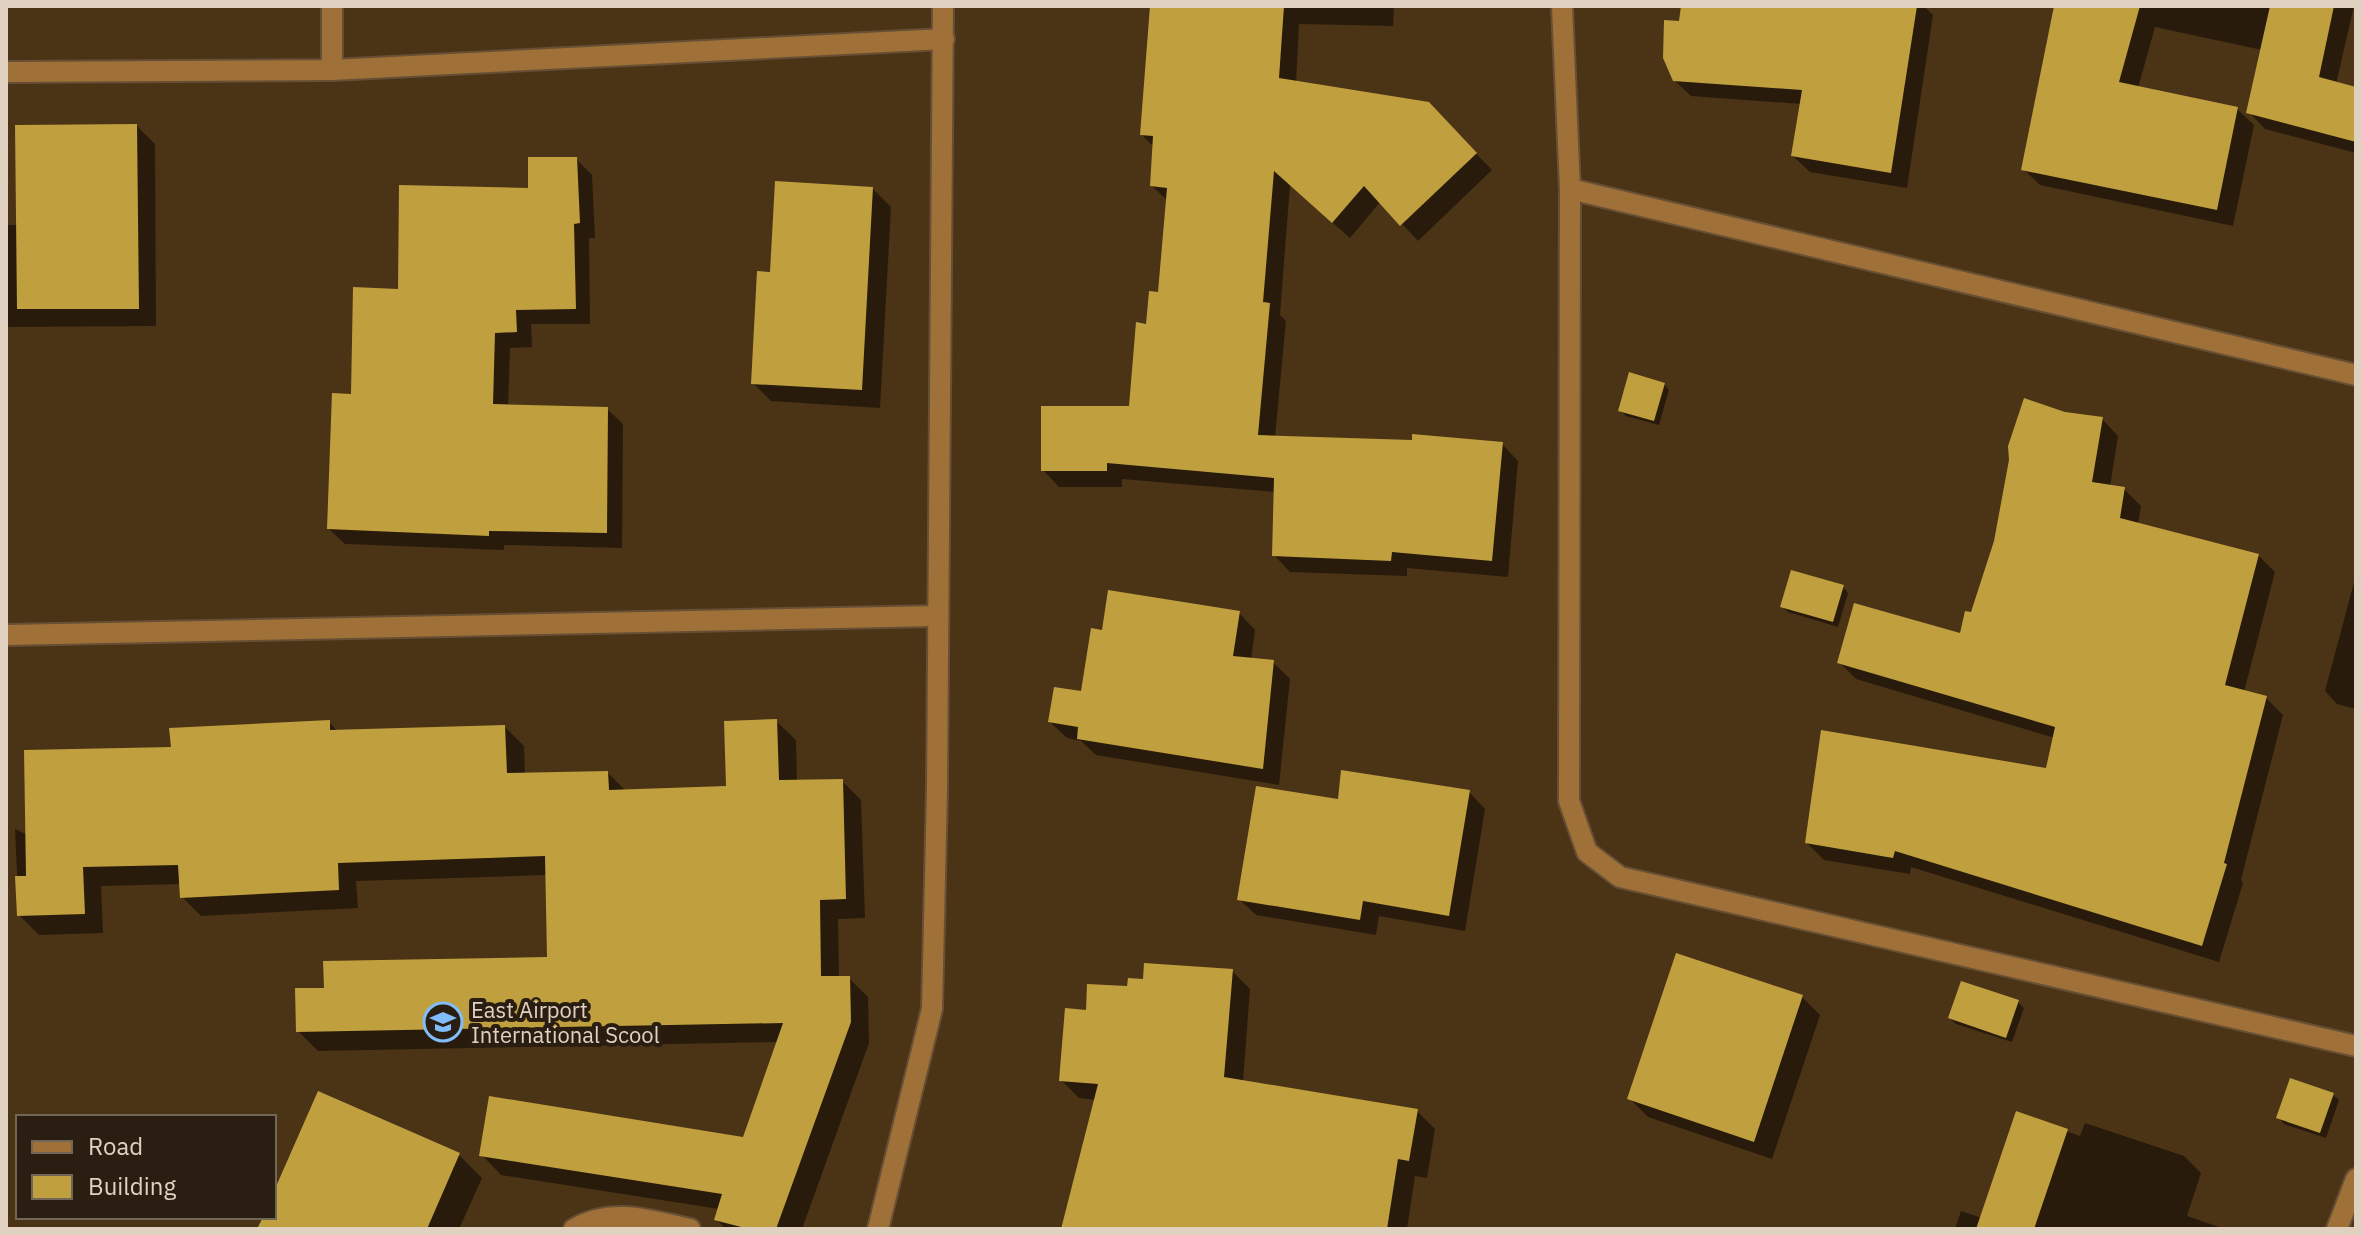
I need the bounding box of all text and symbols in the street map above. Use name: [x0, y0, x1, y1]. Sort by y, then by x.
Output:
place label: East Airport International Scool: [471, 995, 660, 1049]
school or university icon: East Airport International Scool: [422, 1001, 464, 1043]
legend: [16, 1115, 276, 1219]
text: Road: [88, 1130, 143, 1162]
text: Building: [88, 1170, 176, 1202]

